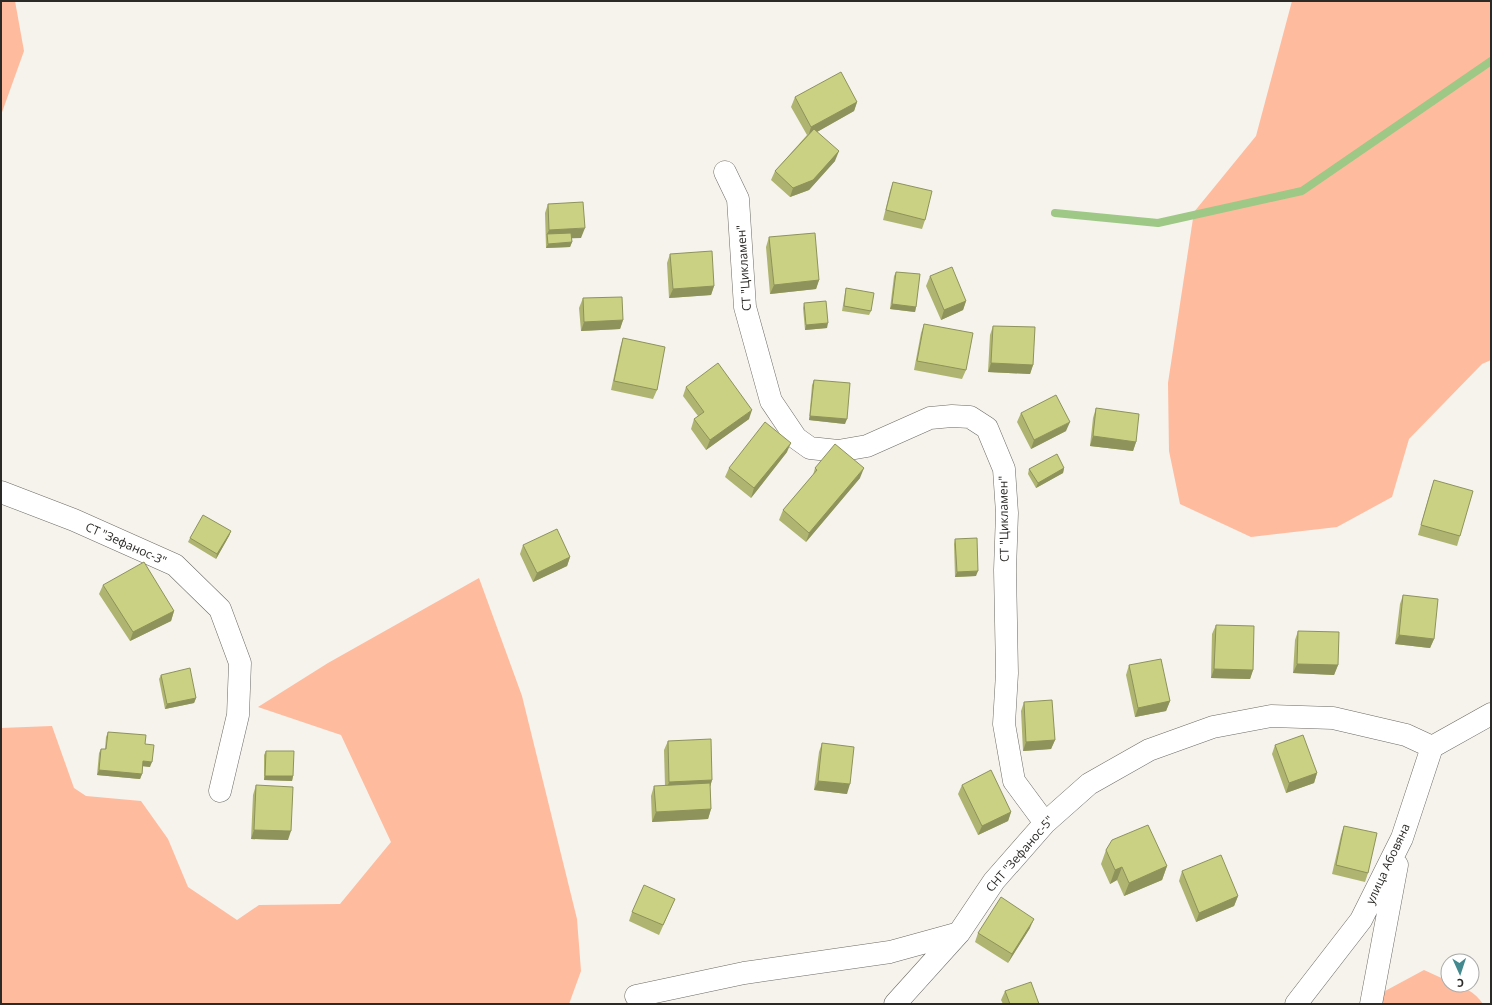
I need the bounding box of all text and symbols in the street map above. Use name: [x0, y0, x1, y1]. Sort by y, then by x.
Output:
street label: СТ "Цикламен": [732, 224, 755, 312]
street label: СТ "Цикламен": [994, 476, 1013, 562]
street label: СТ "Зефанос-3": [83, 518, 169, 569]
street label: СНТ "Зефанос-5": [982, 812, 1058, 895]
street label: улица Абовяна: [1361, 821, 1414, 907]
north arrow: [1440, 953, 1480, 993]
text: С: [1457, 976, 1464, 991]

